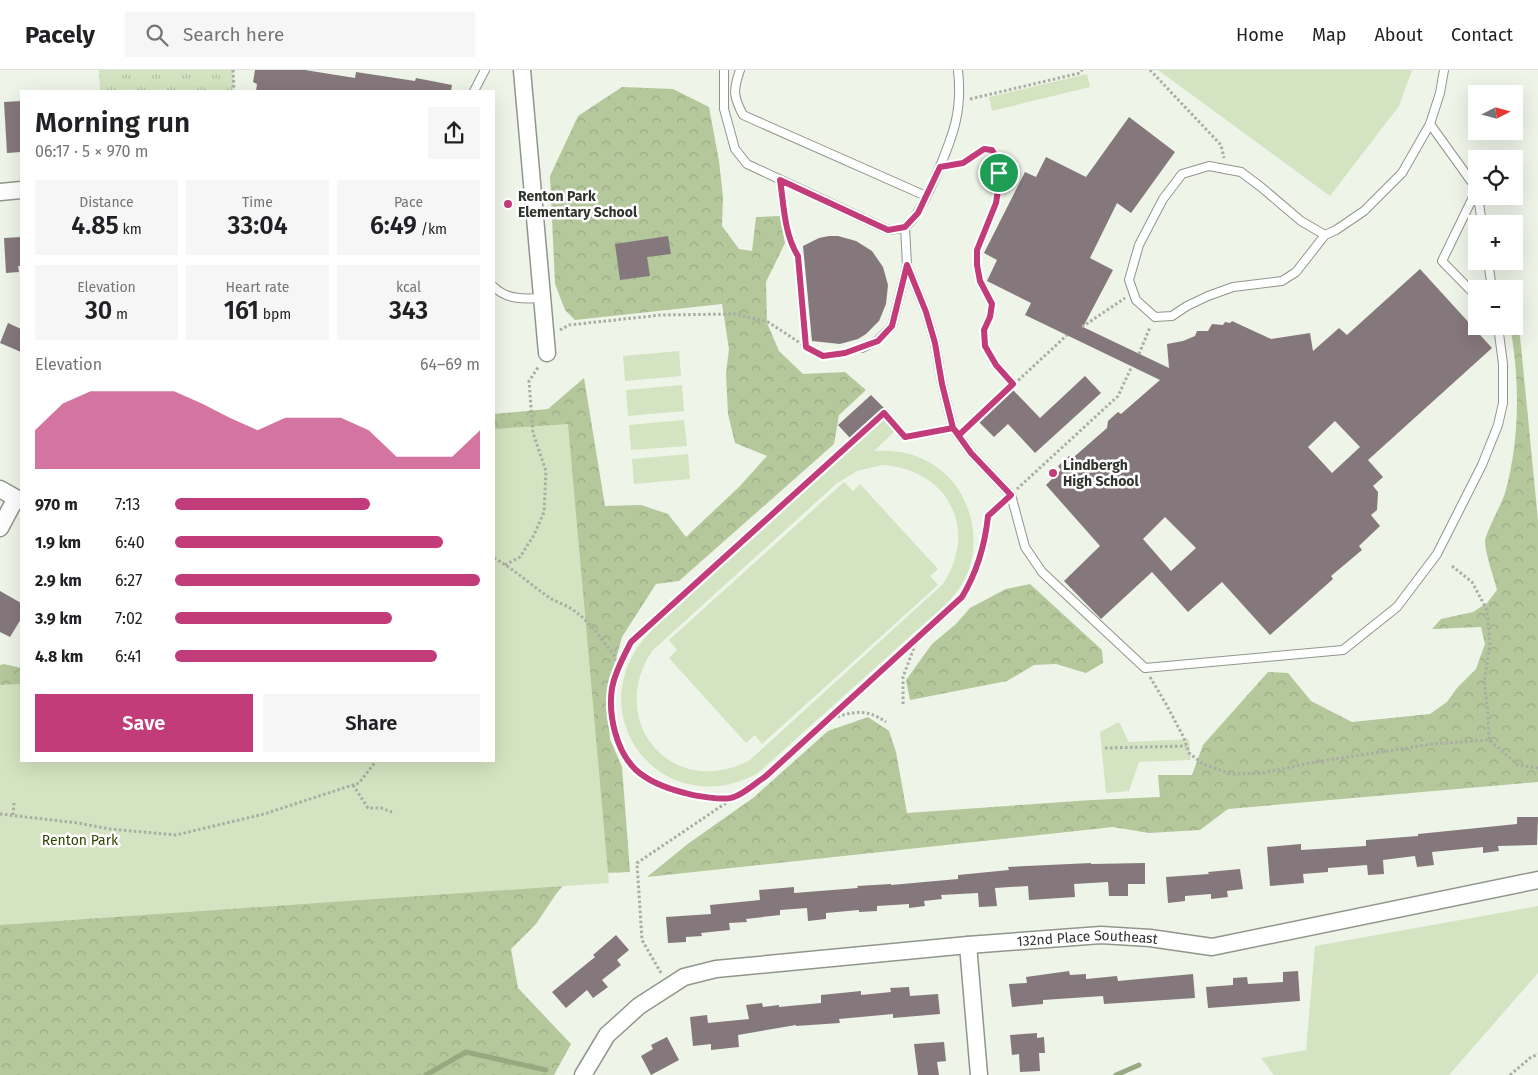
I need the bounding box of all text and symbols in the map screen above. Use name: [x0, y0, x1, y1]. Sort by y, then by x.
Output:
search box: [125, 12, 475, 57]
text: Pacely: [25, 21, 95, 49]
icon: search: [143, 21, 171, 49]
text: Search here: [183, 23, 284, 46]
text: Home: [1236, 24, 1284, 46]
text: Map: [1312, 24, 1346, 46]
text: About: [1374, 24, 1423, 46]
text: Contact: [1451, 24, 1513, 46]
north arrow: [1468, 85, 1522, 140]
map controls: [1468, 85, 1523, 335]
text: Morning run: [35, 106, 190, 139]
button: share: [428, 107, 480, 159]
text: 06:17 · 5 × 970 m: [35, 142, 148, 161]
button: locate: [1468, 150, 1523, 205]
pin: [978, 152, 1020, 194]
icon: arrive: [985, 159, 1013, 187]
place label: Renton Park Elementary School: [518, 188, 638, 221]
text: Distance: [79, 194, 134, 211]
text: Time: [242, 194, 273, 211]
text: Pace: [394, 194, 423, 211]
marker: Renton Park Elementary School: [502, 198, 514, 210]
text: 4.85: [71, 211, 119, 241]
text: 33:04: [227, 211, 288, 241]
text: 6:49: [370, 211, 417, 241]
button: +: [1468, 215, 1523, 270]
text: km: [119, 221, 142, 238]
text: /km: [417, 221, 447, 238]
text: Elevation: [77, 279, 136, 296]
text: Heart rate: [226, 279, 289, 296]
text: kcal: [396, 279, 421, 296]
button: −: [1468, 280, 1523, 335]
text: 30: [85, 296, 112, 326]
text: 161: [224, 296, 259, 326]
text: 343: [389, 296, 428, 326]
text: m: [112, 306, 128, 323]
text: bpm: [259, 306, 291, 323]
text: Elevation: [35, 355, 102, 374]
text: 64–69 m: [420, 355, 480, 374]
place label: Lindbergh High School: [1063, 457, 1140, 490]
marker: Lindbergh High School: [1047, 467, 1059, 479]
text: 970 m: [35, 495, 78, 514]
text: 7:13: [115, 495, 140, 514]
text: 1.9 km: [35, 533, 81, 552]
text: 6:40: [115, 533, 145, 552]
text: 2.9 km: [35, 571, 82, 590]
text: 6:27: [115, 571, 142, 590]
text: 3.9 km: [35, 609, 82, 628]
text: 7:02: [115, 609, 143, 628]
text: 4.8 km: [35, 647, 83, 666]
text: 6:41: [115, 647, 142, 666]
button: Save: [35, 694, 253, 752]
button: Share: [263, 694, 480, 752]
park label: Renton Park: [42, 832, 119, 849]
street label: 132nd Place Southeast: [1016, 927, 1160, 950]

